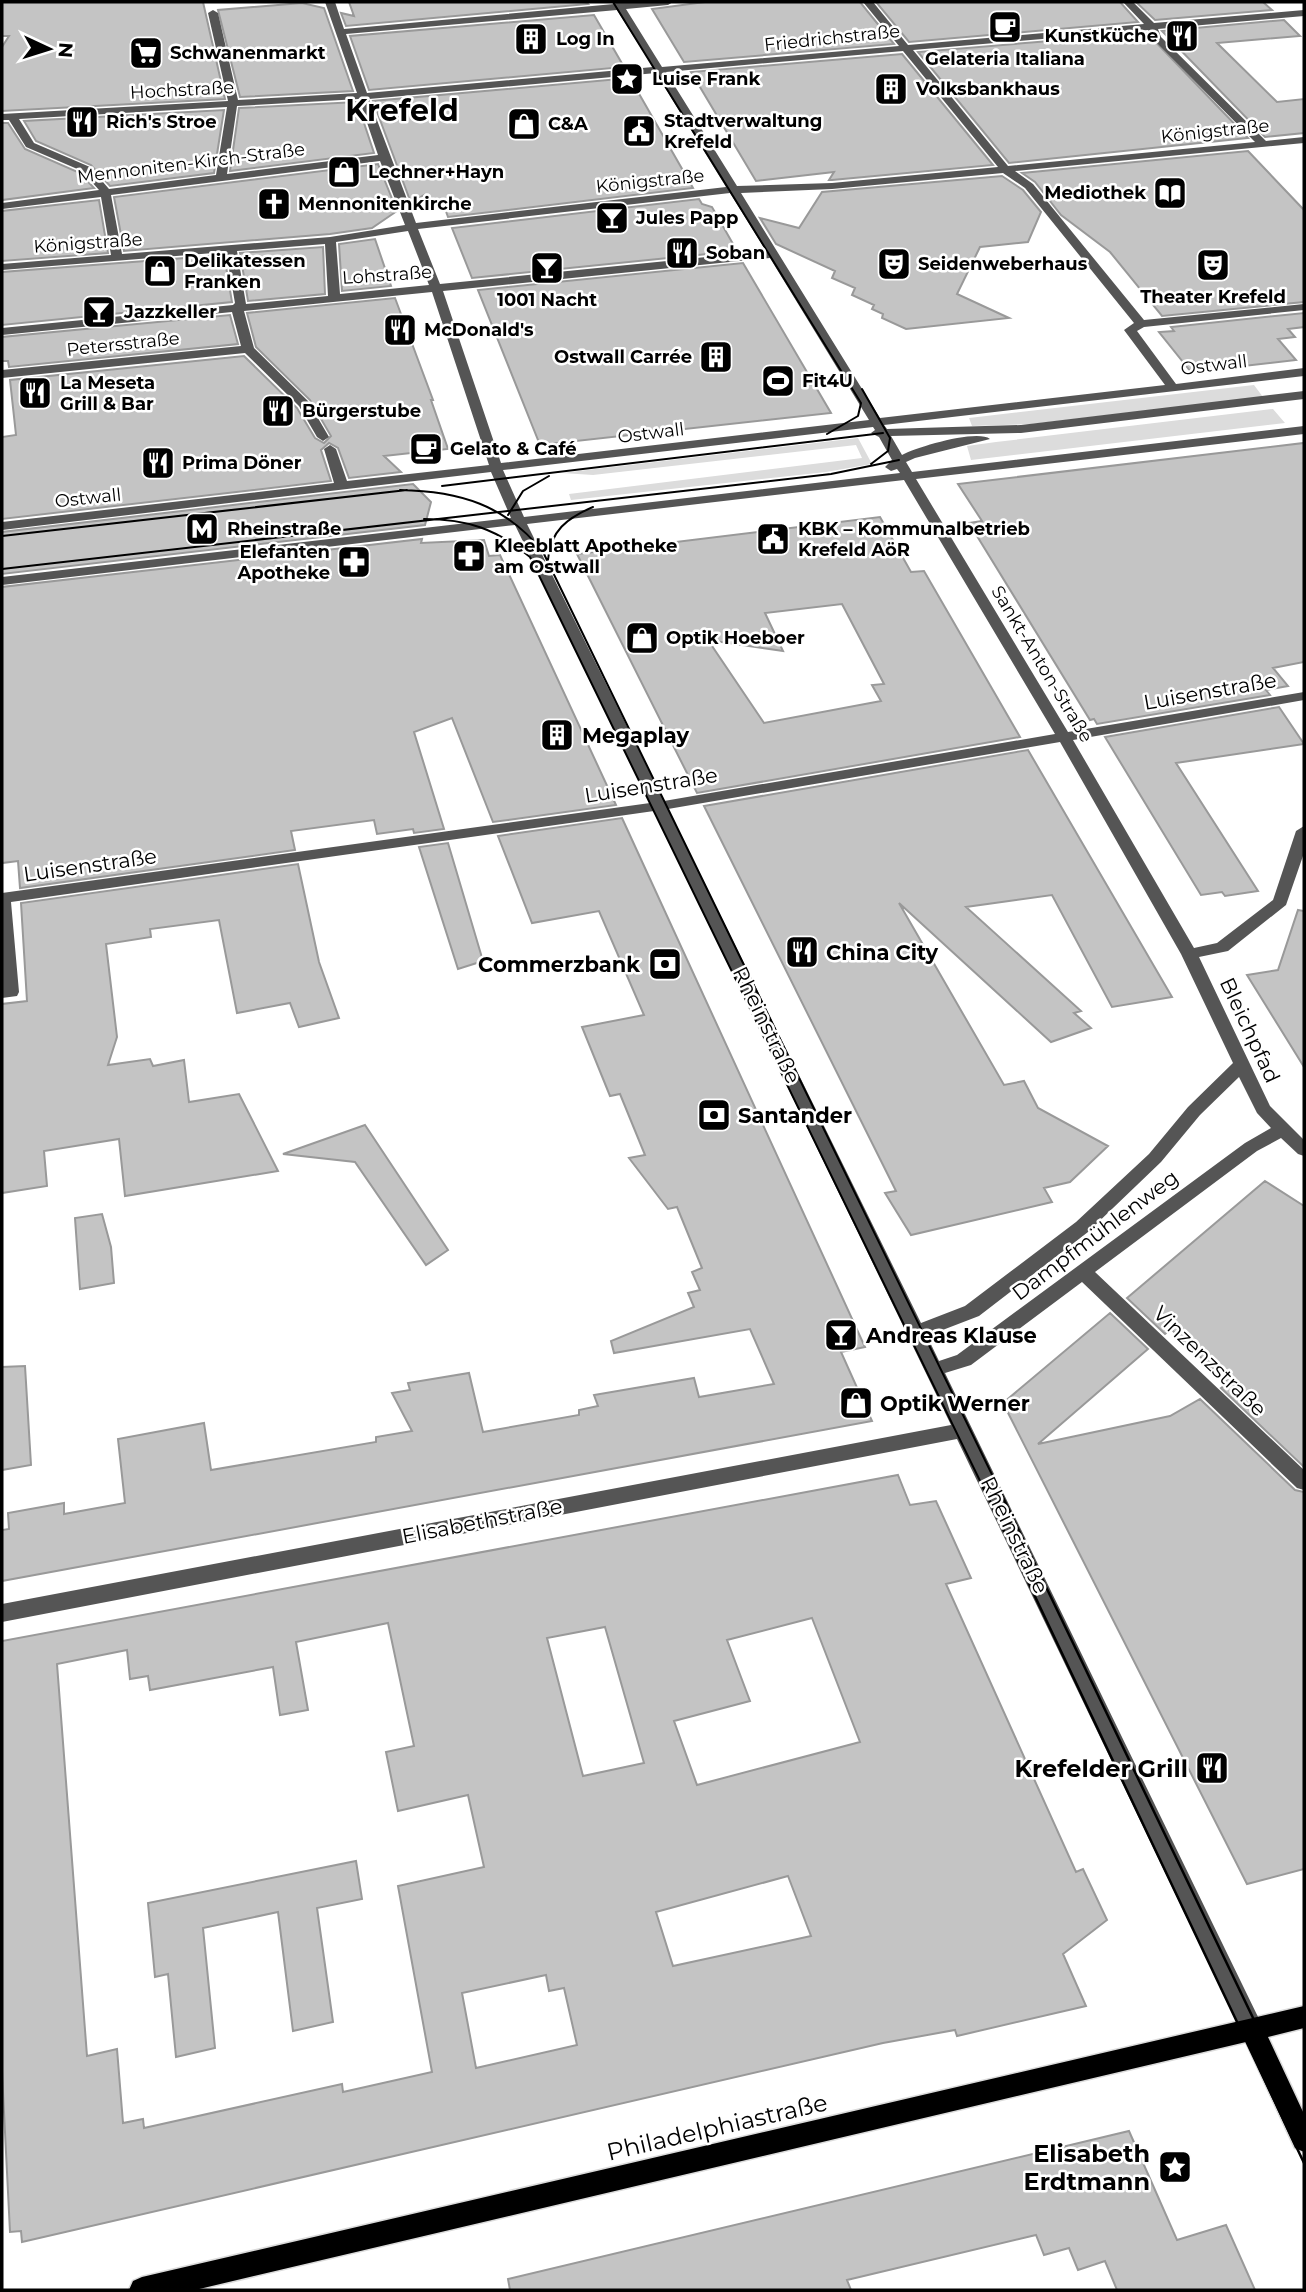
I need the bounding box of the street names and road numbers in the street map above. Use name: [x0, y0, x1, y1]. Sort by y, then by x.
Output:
street label: Friedrichstraße: [763, 20, 901, 56]
street label: Hochstraße: [129, 76, 235, 104]
street label: Königstraße: [1160, 114, 1271, 148]
street label: Mennoniten-Kirch-Straße: [76, 138, 306, 188]
street label: Königstraße: [595, 164, 706, 198]
street label: Königstraße: [33, 228, 143, 258]
street label: Lohstraße: [341, 261, 433, 289]
street label: Petersstraße: [65, 327, 181, 361]
street label: Ostwall: [1180, 350, 1248, 380]
street label: Ostwall: [617, 418, 685, 448]
street label: Ostwall: [54, 484, 122, 512]
street label: Sankt-Anton-Straße: [987, 582, 1098, 746]
street label: Luisenstraße: [1142, 667, 1278, 715]
street label: Luisenstraße: [583, 762, 719, 808]
street label: Luisenstraße: [22, 843, 158, 887]
street label: Rheinstraße: [728, 962, 806, 1088]
street label: Bleichpfad: [1215, 973, 1285, 1087]
street label: Dampfmühlenweg: [1007, 1164, 1183, 1306]
street label: Vinzenzstraße: [1148, 1301, 1272, 1421]
street label: Rheinstraße: [976, 1472, 1054, 1598]
street label: Elisabethstraße: [400, 1493, 564, 1549]
street label: Philadelphiastraße: [604, 2087, 830, 2167]

